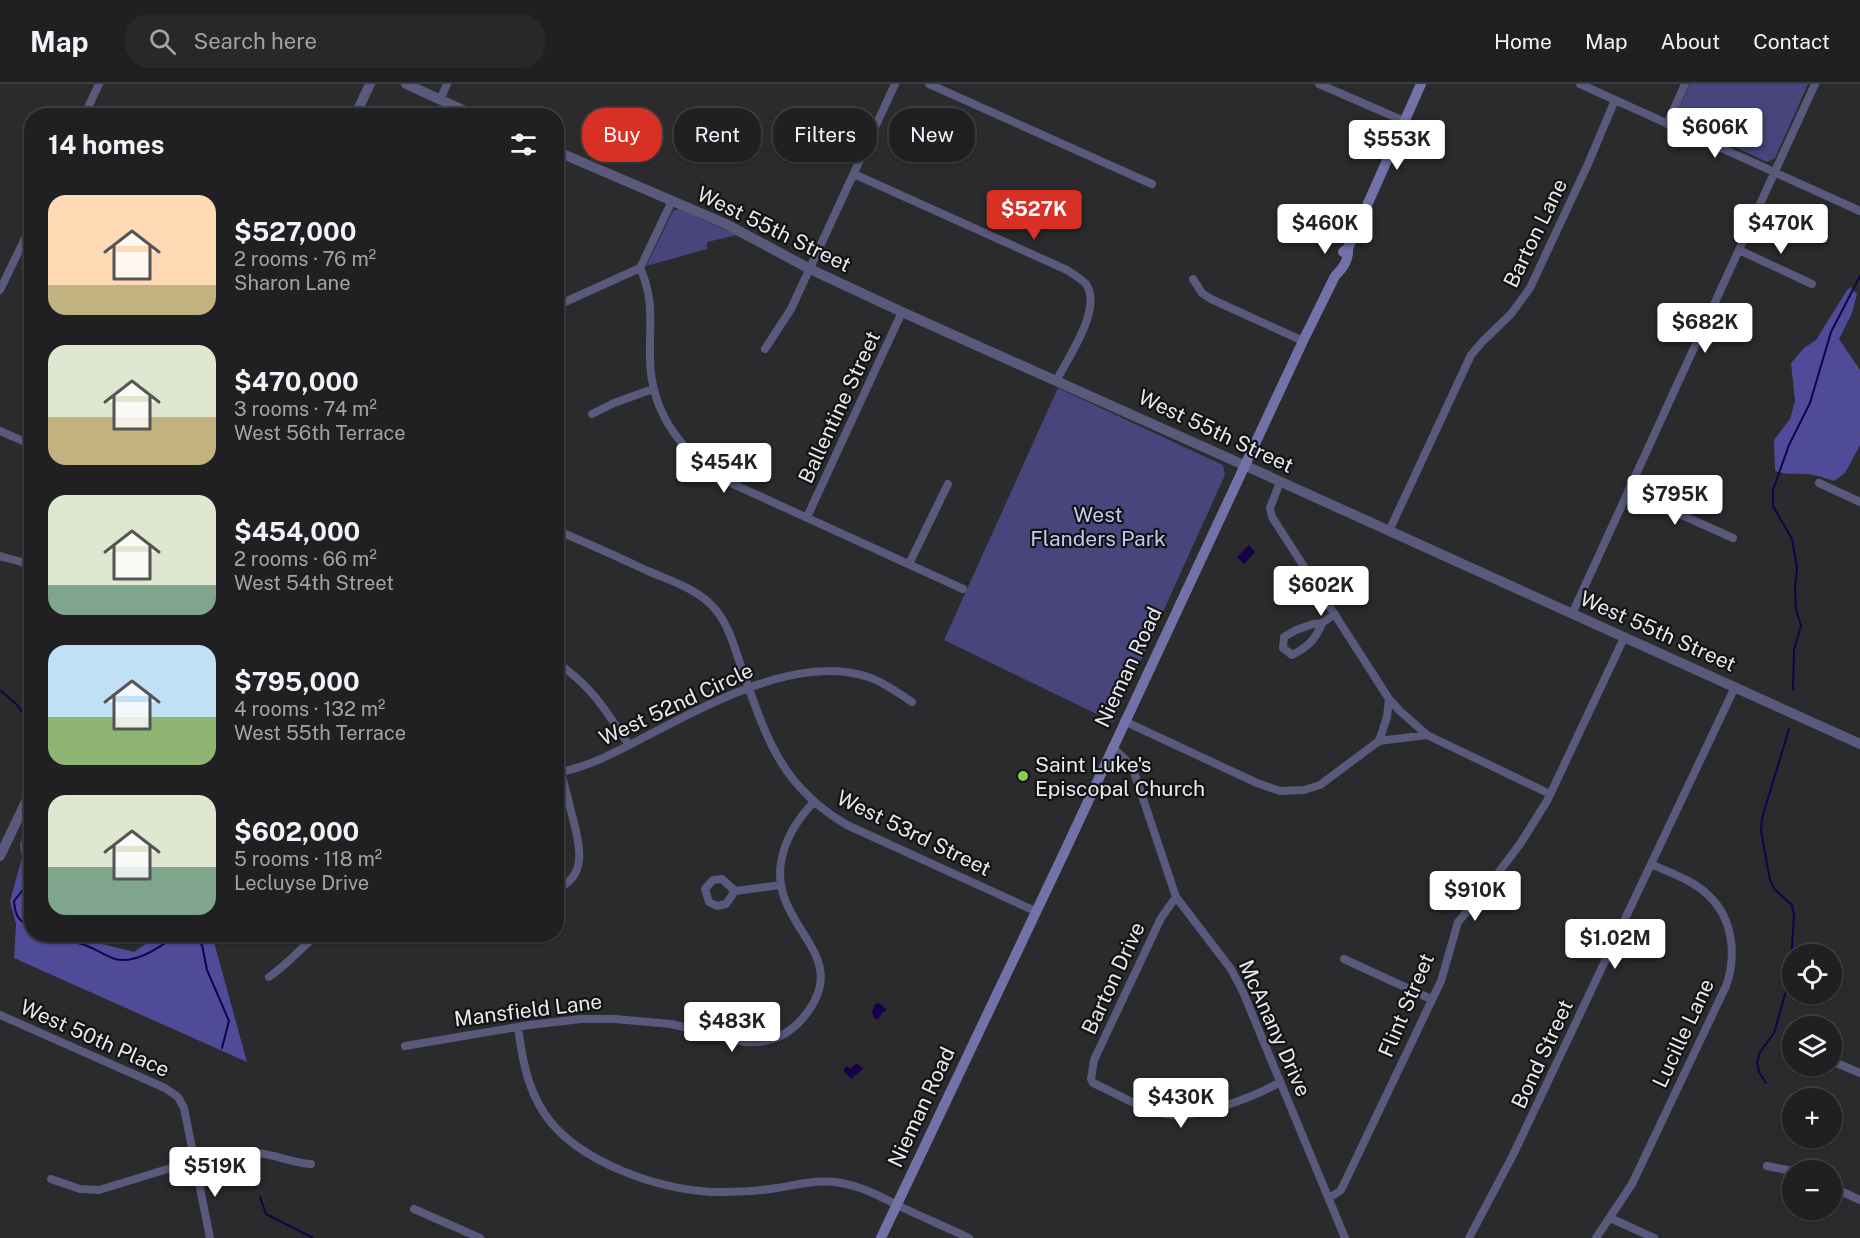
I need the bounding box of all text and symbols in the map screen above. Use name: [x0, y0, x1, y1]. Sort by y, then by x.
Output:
search box: [125, 14, 545, 68]
text: Map: [30, 25, 89, 58]
icon: search: [146, 25, 179, 58]
text: Search here: [194, 28, 317, 54]
text: Home: [1494, 29, 1552, 54]
text: Map: [1585, 29, 1628, 54]
text: About: [1661, 29, 1720, 54]
text: Contact: [1753, 29, 1830, 54]
chip: Buy: [582, 108, 662, 162]
chip: Rent: [674, 108, 761, 162]
chip: Filters: [773, 108, 877, 162]
chip: New: [889, 108, 975, 162]
pin: $606K: [1673, 108, 1757, 159]
text: $606K: [1681, 115, 1749, 139]
pin: $553K: [1355, 120, 1439, 171]
text: $553K: [1363, 127, 1431, 151]
icon: filters: [507, 128, 540, 161]
text: 14 homes: [48, 129, 164, 160]
street label: Barton Lane: [1498, 174, 1572, 292]
street label: West 55th Street: [693, 181, 855, 277]
pin: $527K: [992, 190, 1076, 241]
text: $527K: [1001, 197, 1067, 221]
pin: $460K: [1283, 204, 1367, 255]
pin: $470K: [1739, 204, 1823, 255]
text: $460K: [1291, 211, 1359, 235]
text: $470K: [1748, 211, 1814, 235]
text: $527,000: [234, 216, 356, 247]
icon: home: [96, 219, 168, 291]
text: 2 rooms · 76 m²: [234, 247, 376, 271]
text: Sharon Lane: [234, 271, 350, 295]
pin: $682K: [1663, 303, 1747, 354]
text: $682K: [1671, 310, 1739, 334]
street label: Ballentine Street: [793, 327, 885, 487]
text: $470,000: [234, 366, 359, 397]
icon: home: [96, 369, 168, 441]
street label: West 55th Street: [1135, 384, 1297, 478]
text: 3 rooms · 74 m²: [234, 397, 377, 421]
text: West 56th Terrace: [234, 421, 406, 445]
pin: $454K: [682, 443, 766, 494]
text: $454K: [690, 450, 758, 474]
pin: $795K: [1633, 475, 1717, 526]
text: $795K: [1642, 482, 1708, 506]
park label: West Flanders Park: [1030, 502, 1166, 551]
text: $454,000: [234, 516, 360, 547]
icon: home: [96, 519, 168, 591]
text: 2 rooms · 66 m²: [234, 547, 377, 571]
pin: $602K: [1279, 566, 1363, 617]
text: West 54th Street: [234, 571, 394, 595]
text: $602K: [1288, 573, 1354, 597]
street label: West 55th Street: [1576, 585, 1740, 677]
street label: Nieman Road: [1089, 603, 1167, 731]
street label: West 52nd Circle: [595, 657, 757, 751]
text: $795,000: [234, 666, 360, 697]
icon: home: [96, 669, 168, 741]
text: 4 rooms · 132 m²: [234, 697, 385, 721]
text: West 55th Terrace: [234, 721, 406, 745]
place label: Saint Luke's Episcopal Church: [1035, 752, 1205, 801]
marker: Saint Luke's Episcopal Church: [1016, 769, 1030, 783]
street label: West 53rd Street: [833, 785, 995, 881]
text: $602,000: [234, 816, 359, 847]
icon: home: [96, 819, 168, 891]
text: 5 rooms · 118 m²: [234, 847, 382, 871]
text: Lecluyse Drive: [234, 871, 369, 895]
pin: $910K: [1433, 871, 1517, 922]
text: $910K: [1444, 878, 1506, 902]
street label: Barton Drive: [1076, 918, 1150, 1038]
pin: $1.02M: [1566, 919, 1664, 970]
text: $1.02M: [1579, 926, 1651, 950]
map controls: [1782, 944, 1842, 1220]
button: locate: [1782, 944, 1842, 1004]
street label: Flint Street: [1373, 949, 1439, 1061]
street label: McAnany Drive: [1234, 956, 1316, 1100]
street label: Lucille Lane: [1647, 975, 1719, 1091]
street label: Mansfield Lane: [453, 989, 603, 1031]
street label: West 50th Place: [17, 994, 173, 1082]
street label: Bond Street: [1506, 996, 1578, 1112]
pin: $483K: [690, 1002, 774, 1053]
text: $483K: [698, 1009, 766, 1033]
button: layers: [1782, 1016, 1842, 1076]
street label: Nieman Road: [882, 1043, 960, 1171]
pin: $430K: [1139, 1078, 1223, 1129]
text: $430K: [1147, 1085, 1215, 1109]
button: +: [1782, 1088, 1842, 1148]
pin: $519K: [173, 1147, 257, 1198]
text: $519K: [183, 1154, 247, 1178]
button: −: [1782, 1160, 1842, 1220]

